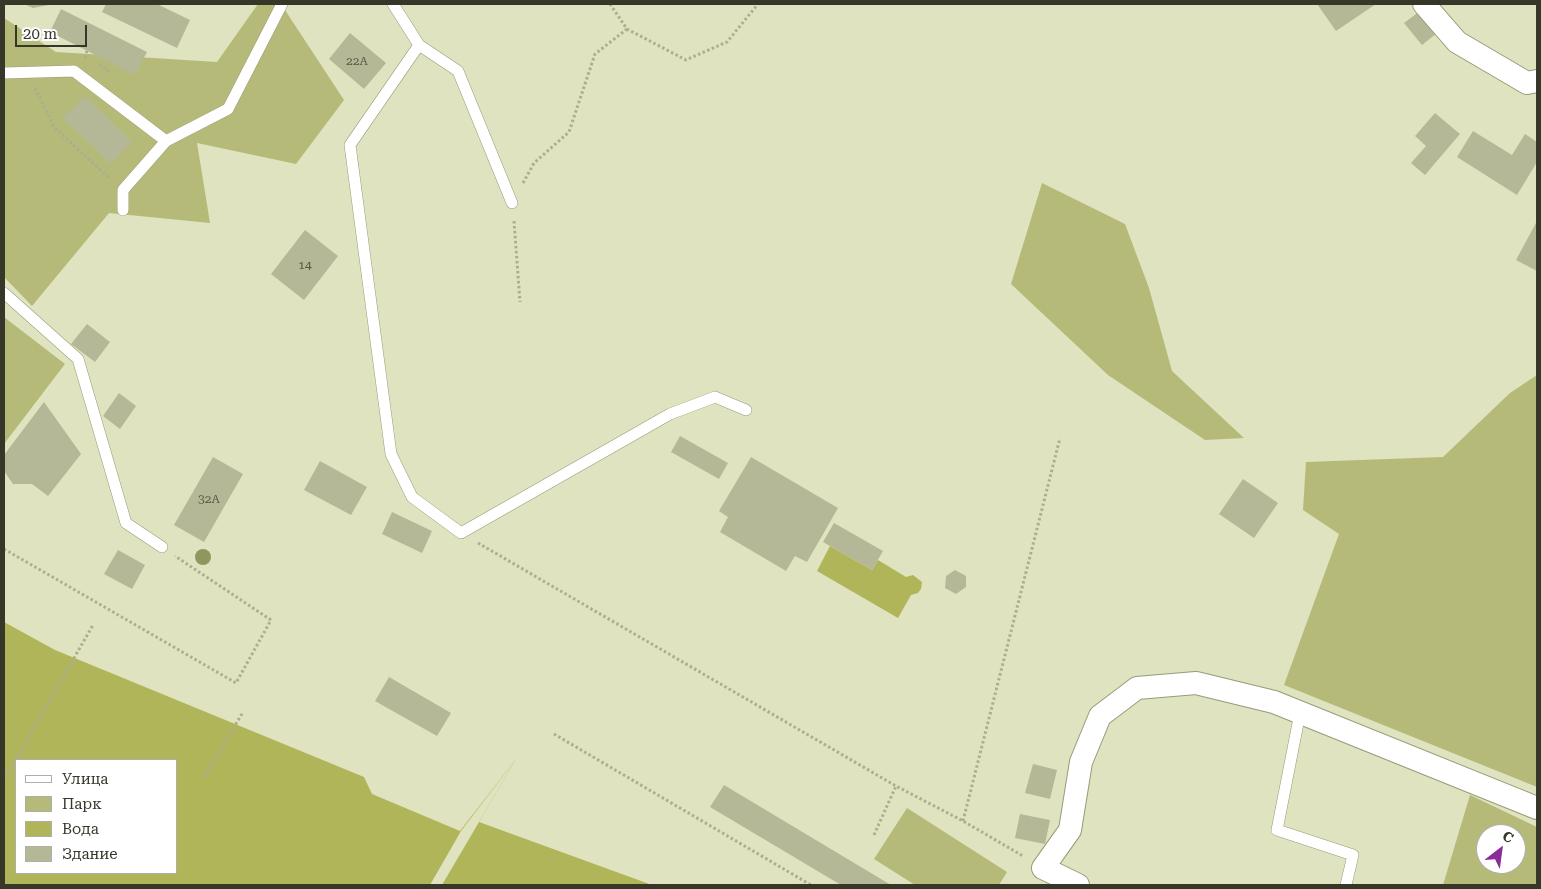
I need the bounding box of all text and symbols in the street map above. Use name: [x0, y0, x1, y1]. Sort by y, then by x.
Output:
scale bar: [18, 15, 90, 47]
text: 20 m: [23, 25, 57, 43]
house number: 22А: [346, 54, 368, 68]
house number: 14: [298, 258, 312, 272]
house number: 32А: [198, 492, 220, 506]
legend: [15, 759, 178, 874]
text: Улица: [62, 770, 108, 788]
text: Парк: [62, 795, 102, 813]
text: Вода: [62, 820, 99, 838]
north arrow: [1476, 824, 1526, 874]
text: С: [1500, 827, 1516, 846]
text: Здание: [62, 845, 118, 863]

